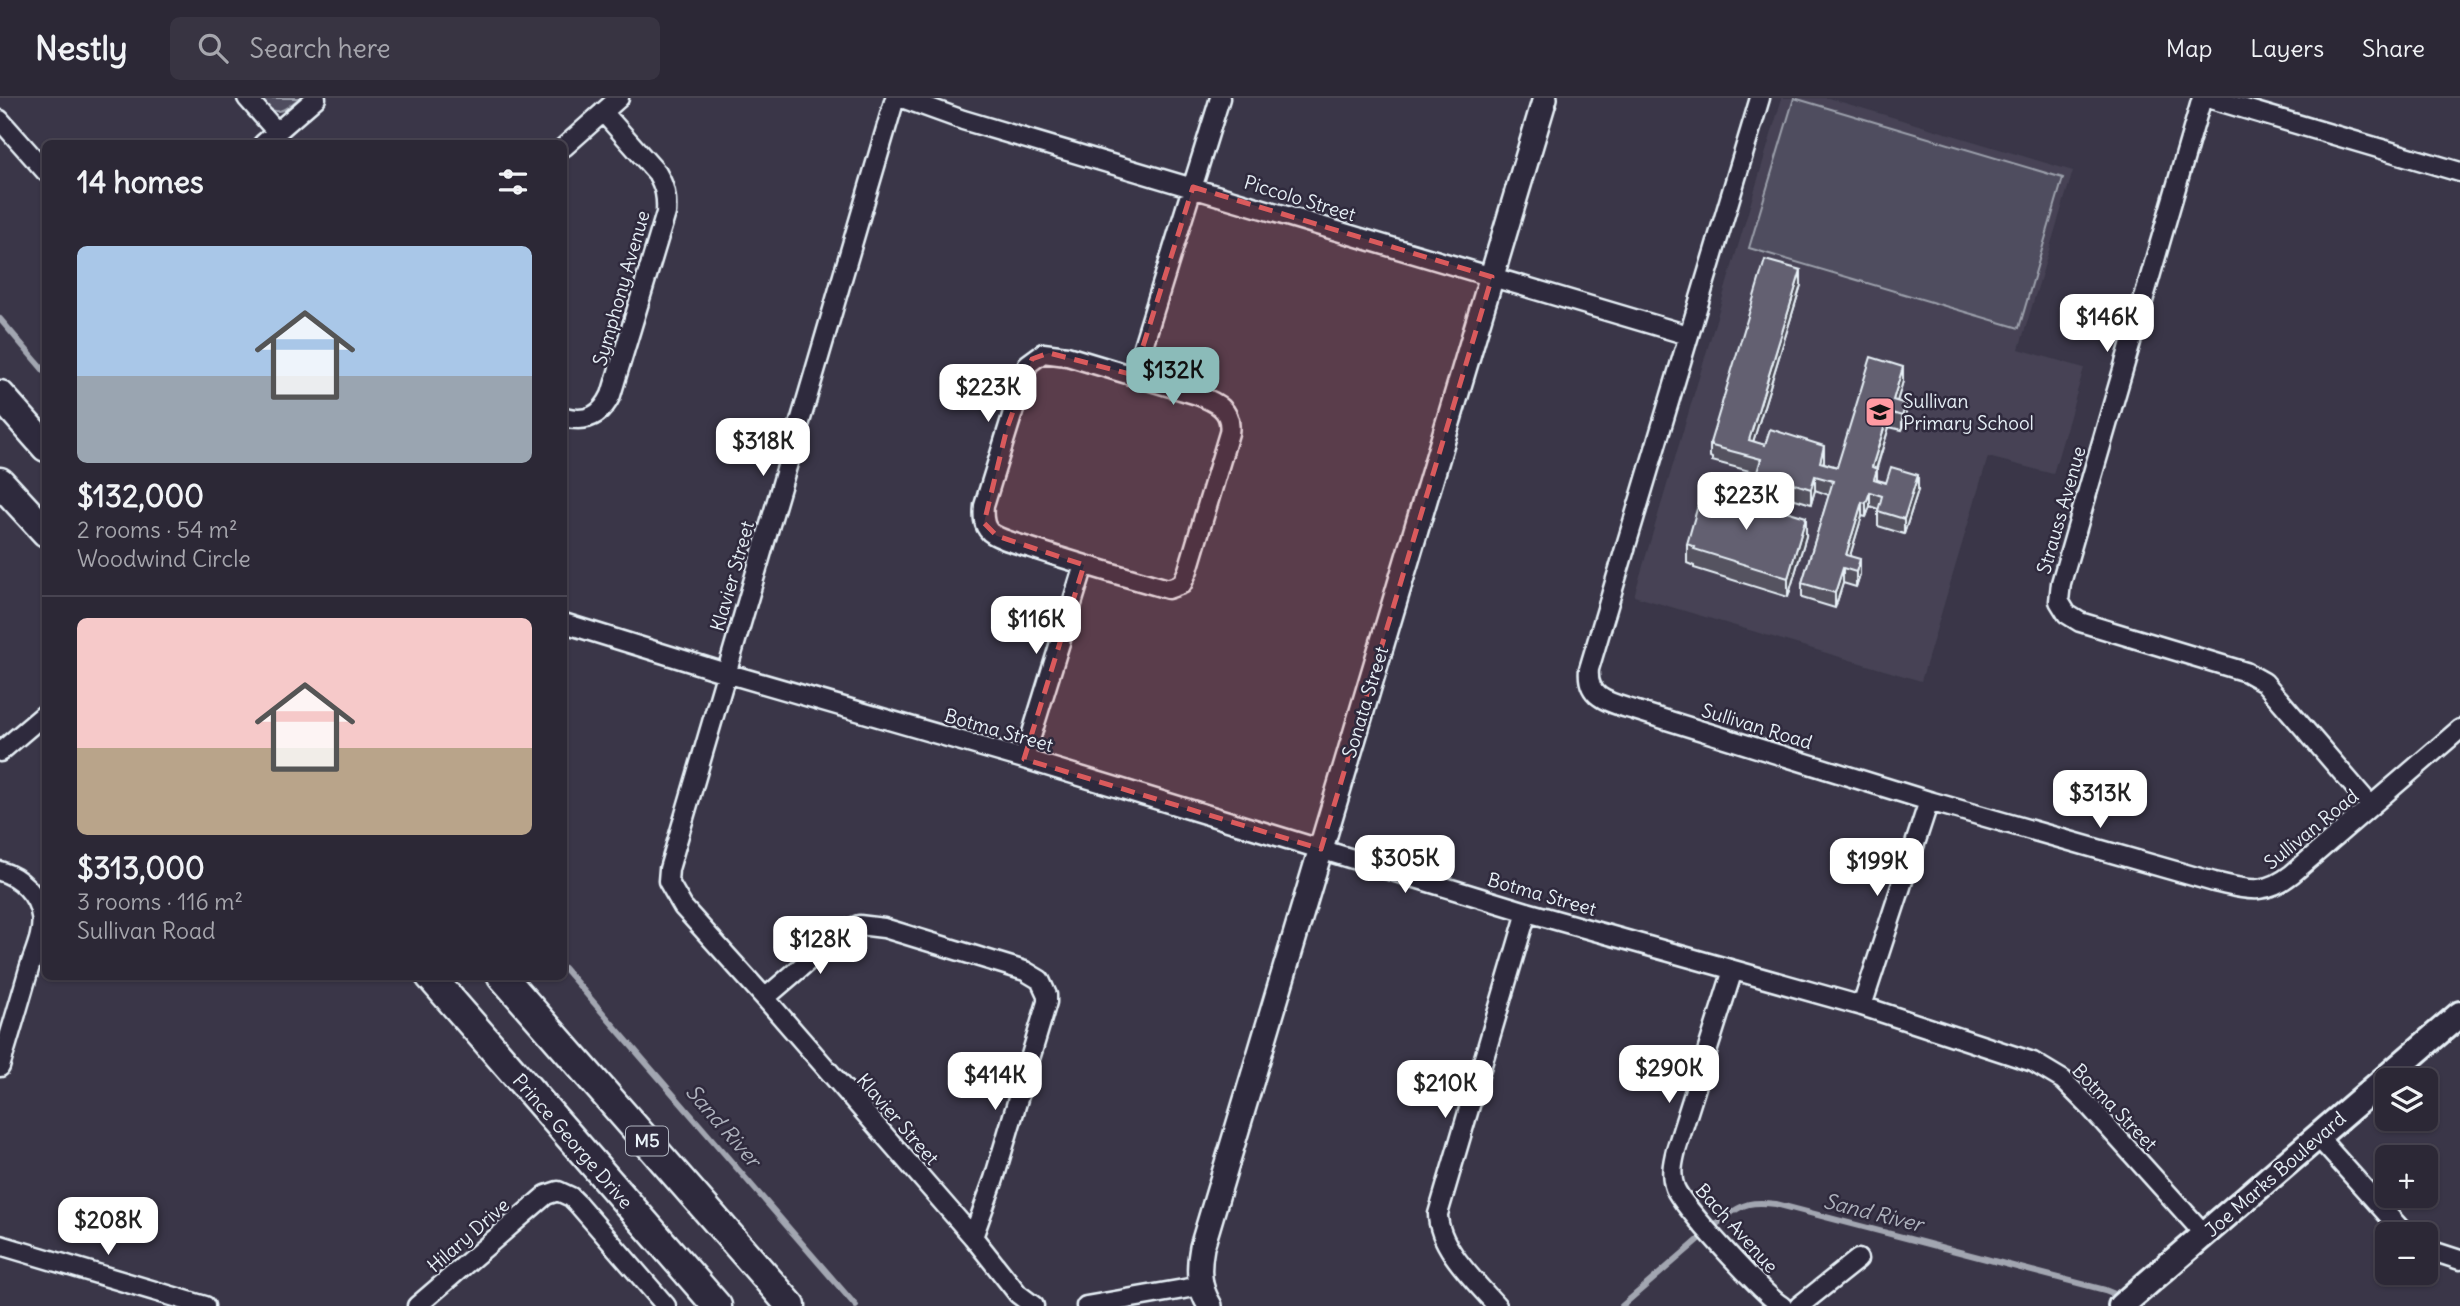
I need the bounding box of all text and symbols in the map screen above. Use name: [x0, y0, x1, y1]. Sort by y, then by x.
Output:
search box: [170, 17, 660, 80]
text: Nestly: [35, 27, 128, 69]
icon: search: [194, 29, 232, 67]
text: Search here: [250, 32, 391, 65]
text: Map: [2166, 33, 2212, 63]
text: Layers: [2250, 33, 2324, 63]
text: Share: [2362, 33, 2425, 63]
text: 14 homes: [77, 163, 204, 201]
icon: filters: [494, 163, 532, 201]
street label: Piccolo Street: [1241, 170, 1359, 226]
street label: Symphony Avenue: [587, 208, 655, 368]
icon: home: [242, 292, 368, 418]
pin: $146K: [2058, 294, 2156, 354]
text: $146K: [2076, 302, 2138, 331]
pin: $132K: [1124, 348, 1222, 407]
text: $132K: [1142, 355, 1204, 384]
pin: $223K: [939, 364, 1037, 424]
text: $223K: [955, 372, 1021, 401]
place label: Sullivan Primary School: [1903, 389, 2034, 435]
school or university icon: Sullivan Primary School: [1863, 395, 1897, 429]
pin: $318K: [714, 418, 812, 478]
text: $318K: [732, 426, 794, 455]
street label: Strauss Avenue: [2031, 443, 2091, 577]
pin: $223K: [1697, 472, 1795, 532]
text: $132,000: [77, 477, 204, 515]
text: $223K: [1713, 480, 1779, 509]
text: 2 rooms · 54 m²: [77, 515, 238, 544]
street label: Klavier Street: [705, 518, 759, 634]
text: Woodwind Circle: [77, 544, 251, 573]
pin: $116K: [987, 596, 1085, 656]
text: $116K: [1007, 604, 1065, 633]
street label: Sonata Street: [1337, 643, 1393, 761]
icon: home: [242, 664, 368, 790]
street label: Sullivan Road: [1699, 698, 1815, 754]
street label: Botma Street: [942, 703, 1056, 757]
pin: $313K: [2051, 770, 2149, 830]
text: $313K: [2069, 778, 2131, 807]
street label: Sullivan Road: [2259, 784, 2363, 874]
pin: $305K: [1356, 836, 1454, 895]
pin: $199K: [1828, 838, 1926, 898]
text: $305K: [1371, 843, 1439, 872]
text: $199K: [1846, 846, 1908, 875]
text: $313,000: [77, 849, 205, 887]
street label: Botma Street: [1485, 867, 1599, 921]
text: 3 rooms · 116 m²: [77, 887, 243, 916]
text: Sullivan Road: [77, 916, 216, 945]
pin: $128K: [771, 916, 869, 976]
text: $128K: [789, 924, 851, 953]
pin: $290K: [1620, 1046, 1718, 1105]
pin: $414K: [946, 1052, 1044, 1112]
text: $290K: [1635, 1053, 1703, 1082]
street label: Botma Street: [2067, 1058, 2163, 1156]
text: $414K: [964, 1060, 1026, 1089]
pin: $210K: [1396, 1060, 1494, 1120]
street label: Klavier Street: [852, 1068, 944, 1170]
text: $210K: [1413, 1068, 1477, 1097]
map controls: [2375, 1068, 2438, 1285]
button: layers: [2375, 1068, 2438, 1131]
street label: Prince George Drive: [508, 1069, 638, 1213]
water label: Sand River: [680, 1079, 768, 1175]
street label: Joe Marks Boulevard: [2200, 1106, 2350, 1242]
road number: M5: [626, 1126, 668, 1156]
button: +: [2375, 1145, 2438, 1208]
street label: Bach Avenue: [1691, 1178, 1783, 1278]
water label: Sand River: [1821, 1187, 1928, 1238]
street label: Hilary Drive: [422, 1193, 514, 1277]
pin: $208K: [59, 1198, 157, 1257]
text: $208K: [74, 1205, 142, 1234]
button: −: [2375, 1222, 2438, 1285]

